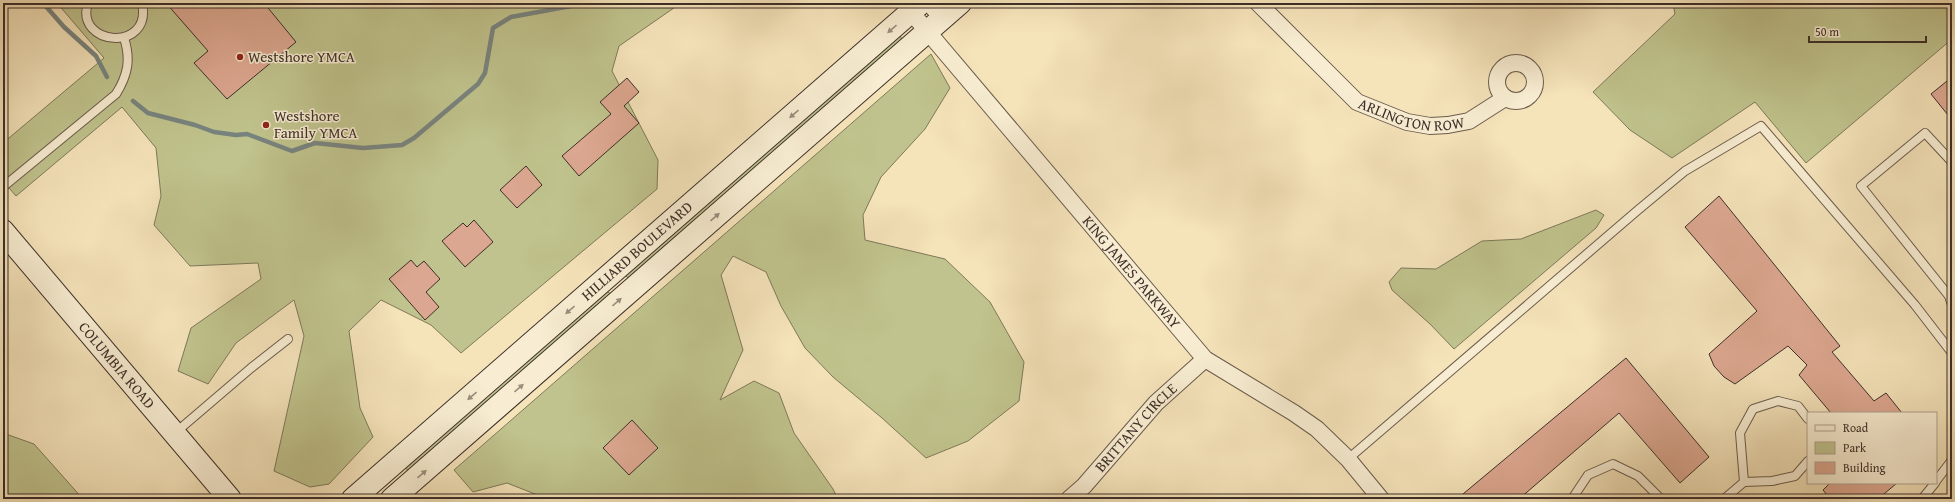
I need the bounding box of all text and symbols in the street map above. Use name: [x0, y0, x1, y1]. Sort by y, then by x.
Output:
scale bar: [1809, 18, 1926, 44]
text: 50 m: [1815, 23, 1839, 40]
one-way arrow: [887, 24, 897, 33]
place label: Westshore YMCA: [248, 46, 355, 67]
marker: Westshore YMCA: [235, 52, 245, 62]
street label: ARLINGTON ROW: [1355, 93, 1466, 136]
place label: Westshore Family YMCA: [274, 105, 357, 143]
one-way arrow: [789, 110, 799, 119]
marker: Westshore Family YMCA: [261, 120, 271, 130]
street label: HILLIARD BOULEVARD: [576, 196, 697, 305]
street label: KING JAMES PARKWAY: [1078, 211, 1186, 333]
one-way arrow: [710, 212, 720, 221]
one-way arrow: [612, 298, 622, 307]
one-way arrow: [565, 306, 575, 315]
street label: COLUMBIA ROAD: [74, 317, 160, 413]
street label: BRITTANY CIRCLE: [1090, 378, 1182, 476]
one-way arrow: [515, 384, 524, 393]
one-way arrow: [467, 391, 477, 400]
legend: [1807, 412, 1937, 484]
text: Road: [1843, 419, 1869, 436]
text: Park: [1843, 439, 1867, 456]
text: Building: [1843, 459, 1886, 476]
one-way arrow: [416, 469, 427, 478]

